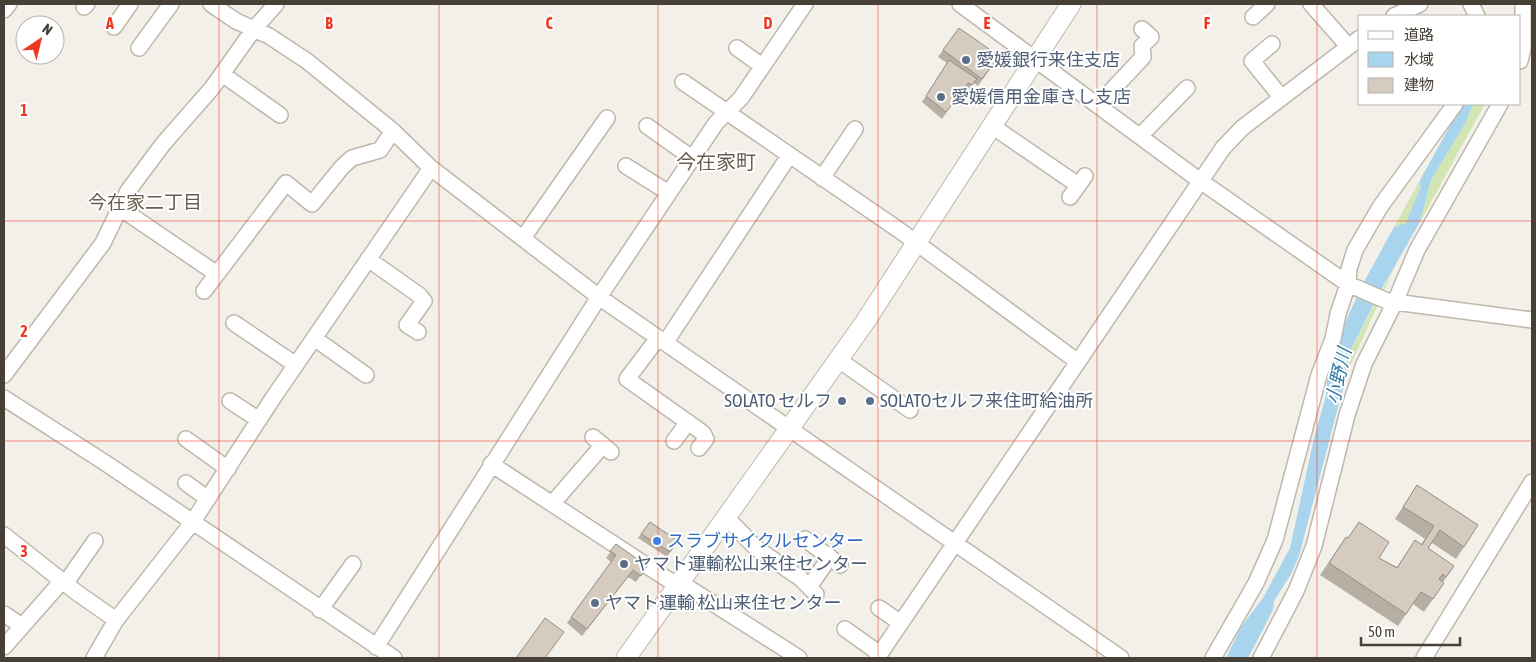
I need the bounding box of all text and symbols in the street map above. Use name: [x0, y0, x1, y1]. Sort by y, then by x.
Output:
text: A: [105, 14, 114, 32]
text: B: [325, 14, 333, 32]
text: C: [545, 14, 553, 32]
text: D: [764, 14, 773, 32]
text: E: [984, 14, 991, 32]
text: F: [1204, 14, 1211, 32]
north arrow: [15, 15, 65, 65]
legend: [1358, 15, 1521, 105]
text: N: [39, 20, 55, 38]
text: 道路: [1404, 26, 1434, 43]
place label: 愛媛銀行来住支店: [976, 49, 1120, 70]
text: 水域: [1404, 51, 1434, 68]
marker: 愛媛銀行来住支店: [960, 54, 972, 66]
text: 建物: [1404, 76, 1434, 93]
place label: 愛媛信用金庫きし支店: [951, 86, 1131, 107]
marker: 愛媛信用金庫きし支店: [935, 91, 947, 103]
text: 1: [20, 101, 28, 119]
district label: 今在家町: [676, 150, 756, 173]
district label: 今在家二丁目: [88, 191, 202, 213]
text: 2: [20, 322, 28, 340]
water label: 小野川: [1321, 344, 1356, 406]
place label: SOLATO セルフ: [724, 390, 832, 411]
place label: SOLATOセルフ来住町給油所: [880, 390, 1093, 411]
marker: SOLATO セルフ: [836, 395, 848, 407]
marker: SOLATOセルフ来住町給油所: [864, 395, 876, 407]
place label: スラブサイクルセンター: [667, 530, 864, 551]
marker: スラブサイクルセンター: [651, 535, 663, 547]
text: 3: [20, 542, 28, 560]
place label: ヤマト運輸松山来住センター: [634, 553, 868, 574]
marker: ヤマト運輸松山来住センター: [618, 558, 630, 570]
place label: ヤマト運輸 松山来住センター: [605, 592, 841, 613]
marker: ヤマト運輸 松山来住センター: [589, 597, 601, 609]
scale bar: [1361, 614, 1460, 646]
text: 50 m: [1368, 623, 1395, 640]

